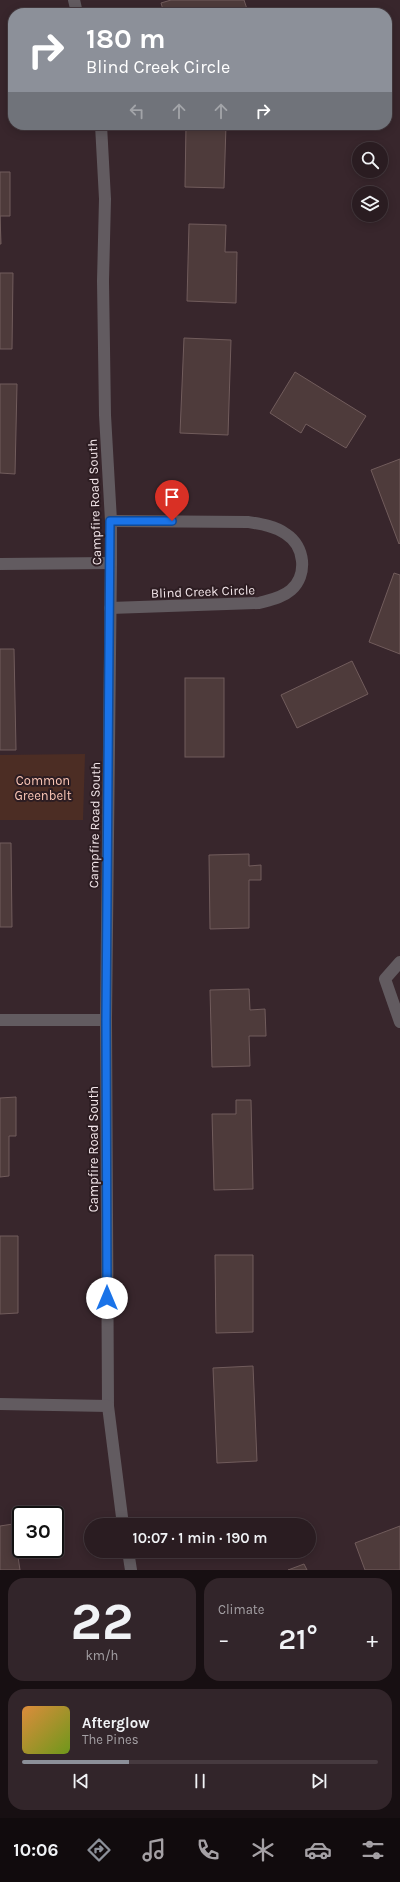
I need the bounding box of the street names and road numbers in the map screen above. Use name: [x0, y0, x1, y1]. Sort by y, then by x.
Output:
street label: Campfire Road South: [85, 439, 104, 565]
street label: Blind Creek Circle: [151, 582, 256, 601]
street label: Campfire Road South: [86, 762, 103, 888]
street label: Campfire Road South: [86, 1086, 101, 1212]

